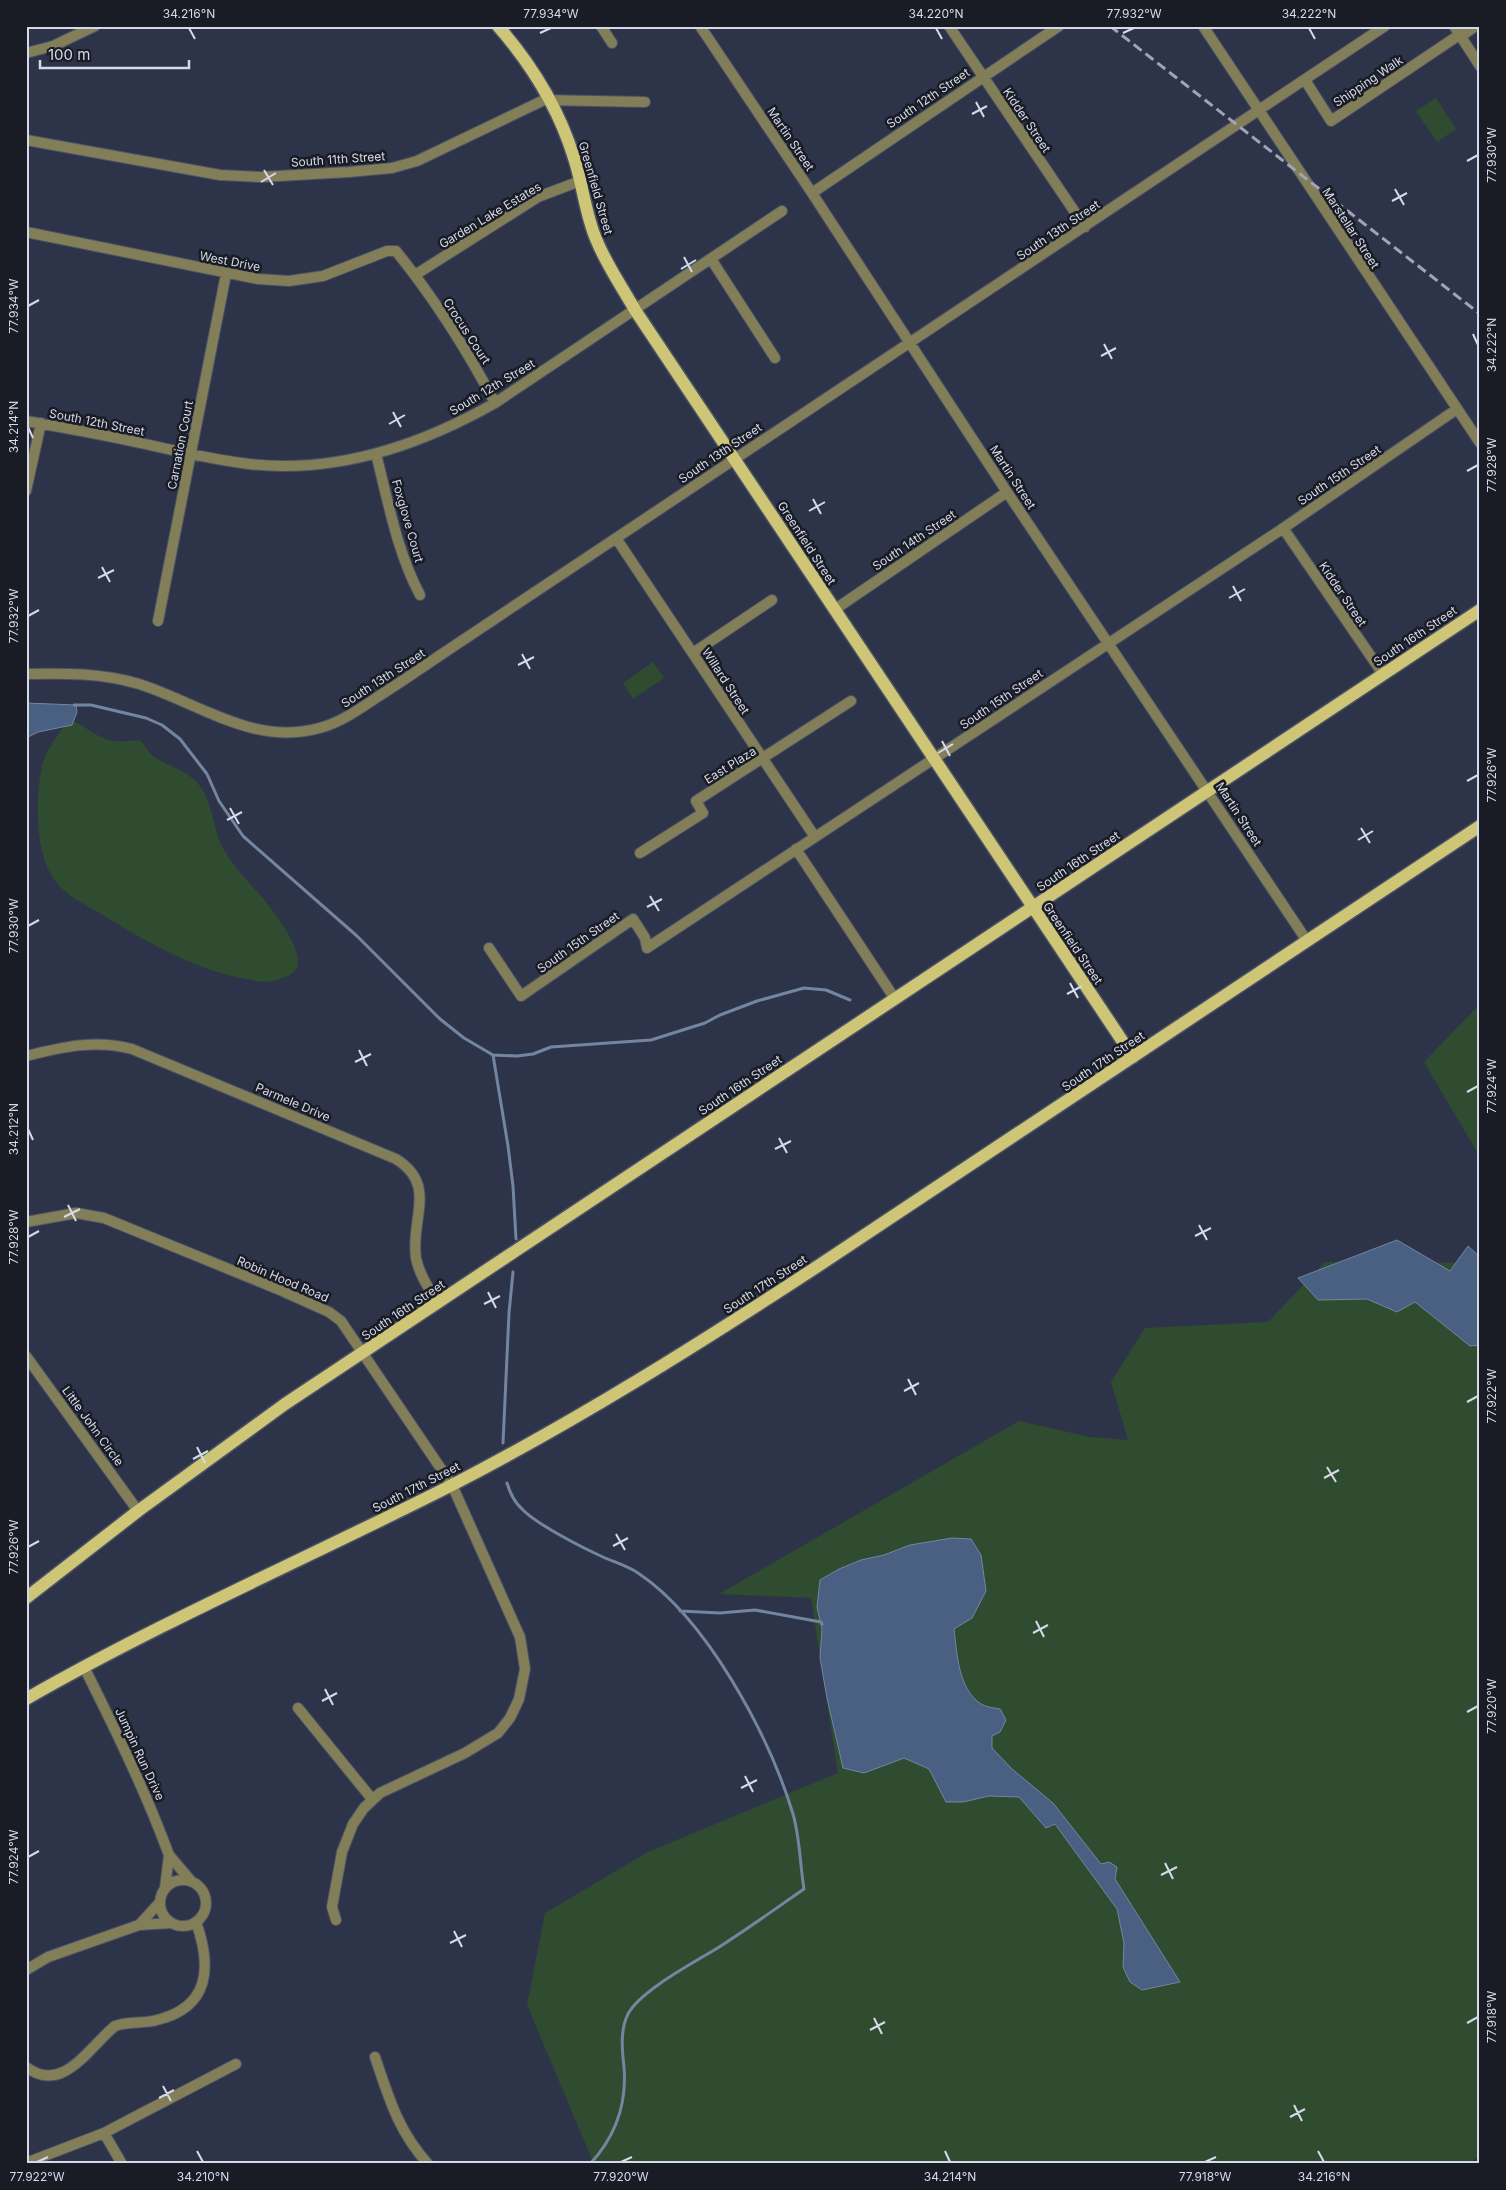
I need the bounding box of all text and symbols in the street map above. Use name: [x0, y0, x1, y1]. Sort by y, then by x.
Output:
text: 34.216°N: [163, 6, 215, 21]
text: 77.934°W: [523, 6, 579, 21]
text: 34.220°N: [909, 6, 963, 21]
text: 77.932°W: [1106, 6, 1162, 21]
text: 34.222°N: [1282, 6, 1336, 21]
scale bar: [40, 38, 189, 70]
text: 100 m: [48, 45, 90, 64]
street label: Shipping Walk: [1330, 52, 1406, 110]
street label: South 12th Street: [884, 65, 972, 131]
street label: Kidder Street: [1000, 85, 1054, 155]
street label: Martin Street: [764, 104, 818, 174]
text: 77.930°W: [1484, 127, 1499, 183]
street label: Greenfield Street: [576, 140, 616, 236]
street label: South 11th Street: [290, 148, 386, 170]
street label: Garden Lake Estates: [436, 179, 544, 251]
street label: Marstellar Street: [1319, 185, 1383, 271]
street label: South 13th Street: [1014, 197, 1102, 263]
street label: West Drive: [198, 248, 262, 274]
text: 77.934°W: [6, 278, 21, 334]
street label: Crocus Court: [440, 295, 494, 367]
text: 34.222°N: [1484, 318, 1499, 372]
street label: South 12th Street: [447, 356, 537, 418]
street label: Carnation Court: [164, 399, 196, 491]
text: 34.214°N: [6, 401, 21, 453]
street label: South 12th Street: [48, 405, 146, 439]
street label: South 13th Street: [676, 420, 764, 486]
text: 77.928°W: [1484, 437, 1499, 493]
street label: Martin Street: [987, 442, 1039, 512]
street label: South 15th Street: [1295, 442, 1383, 508]
street label: Foxglove Court: [389, 478, 427, 564]
street label: Greenfield Street: [775, 499, 840, 587]
street label: South 14th Street: [869, 507, 959, 573]
street label: Kidder Street: [1316, 559, 1370, 629]
text: 77.932°W: [6, 588, 21, 644]
street label: South 16th Street: [1371, 603, 1459, 669]
street label: South 13th Street: [338, 645, 428, 711]
street label: Willard Street: [699, 645, 753, 717]
street label: South 15th Street: [957, 666, 1045, 732]
street label: East Plaza: [701, 743, 759, 787]
text: 77.926°W: [1484, 747, 1499, 803]
street label: Martin Street: [1213, 779, 1265, 849]
street label: South 16th Street: [1034, 828, 1122, 894]
text: 77.930°W: [6, 898, 21, 954]
street label: Greenfield Street: [1040, 899, 1106, 987]
street label: South 15th Street: [534, 908, 622, 976]
street label: South 17th Street: [1059, 1028, 1147, 1094]
street label: South 16th Street: [696, 1052, 784, 1118]
text: 77.924°W: [1484, 1058, 1499, 1114]
street label: Parmele Drive: [253, 1080, 333, 1124]
text: 34.212°N: [6, 1103, 21, 1155]
text: 77.928°W: [6, 1209, 21, 1265]
street label: South 17th Street: [721, 1251, 810, 1317]
street label: Robin Hood Road: [235, 1253, 331, 1305]
street label: South 16th Street: [359, 1277, 447, 1343]
text: 77.922°W: [1484, 1368, 1499, 1424]
street label: Little John Circle: [59, 1383, 127, 1469]
street label: South 17th Street: [370, 1458, 462, 1516]
text: 77.926°W: [6, 1519, 21, 1575]
text: 77.920°W: [1484, 1678, 1499, 1734]
street label: Jumpin Run Drive: [112, 1705, 168, 1803]
text: 77.924°W: [6, 1829, 21, 1885]
text: 77.918°W: [1484, 1991, 1499, 2043]
text: 77.922°W: [9, 2169, 65, 2184]
text: 34.210°N: [177, 2169, 229, 2184]
text: 77.920°W: [593, 2169, 649, 2184]
text: 34.214°N: [924, 2169, 976, 2184]
text: 77.918°W: [1179, 2169, 1231, 2184]
text: 34.216°N: [1298, 2169, 1350, 2184]

